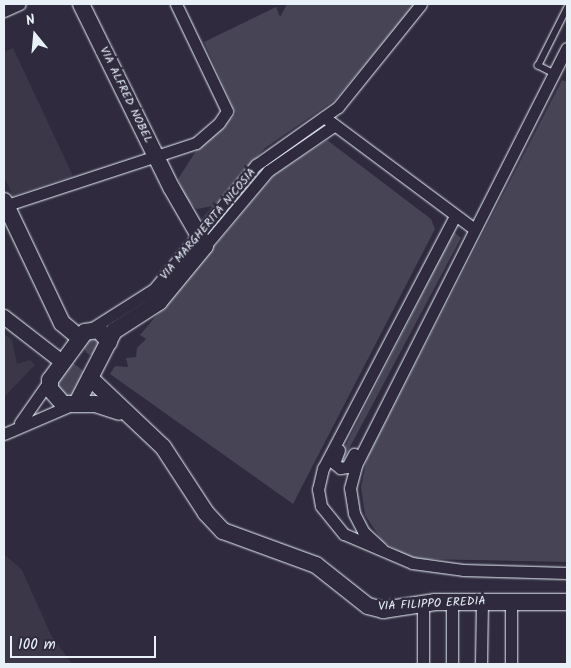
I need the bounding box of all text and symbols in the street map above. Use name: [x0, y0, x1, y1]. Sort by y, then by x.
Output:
text: N: [23, 9, 38, 32]
north arrow: [10, 10, 60, 60]
street label: VIA ALFRED NOBEL: [96, 44, 156, 146]
street label: VIA MARGHERITA NICOSIA: [157, 165, 259, 283]
street label: VIA FILIPPO EREDIA: [378, 594, 486, 614]
scale bar: [12, 626, 159, 658]
text: 100 m: [18, 633, 56, 657]

